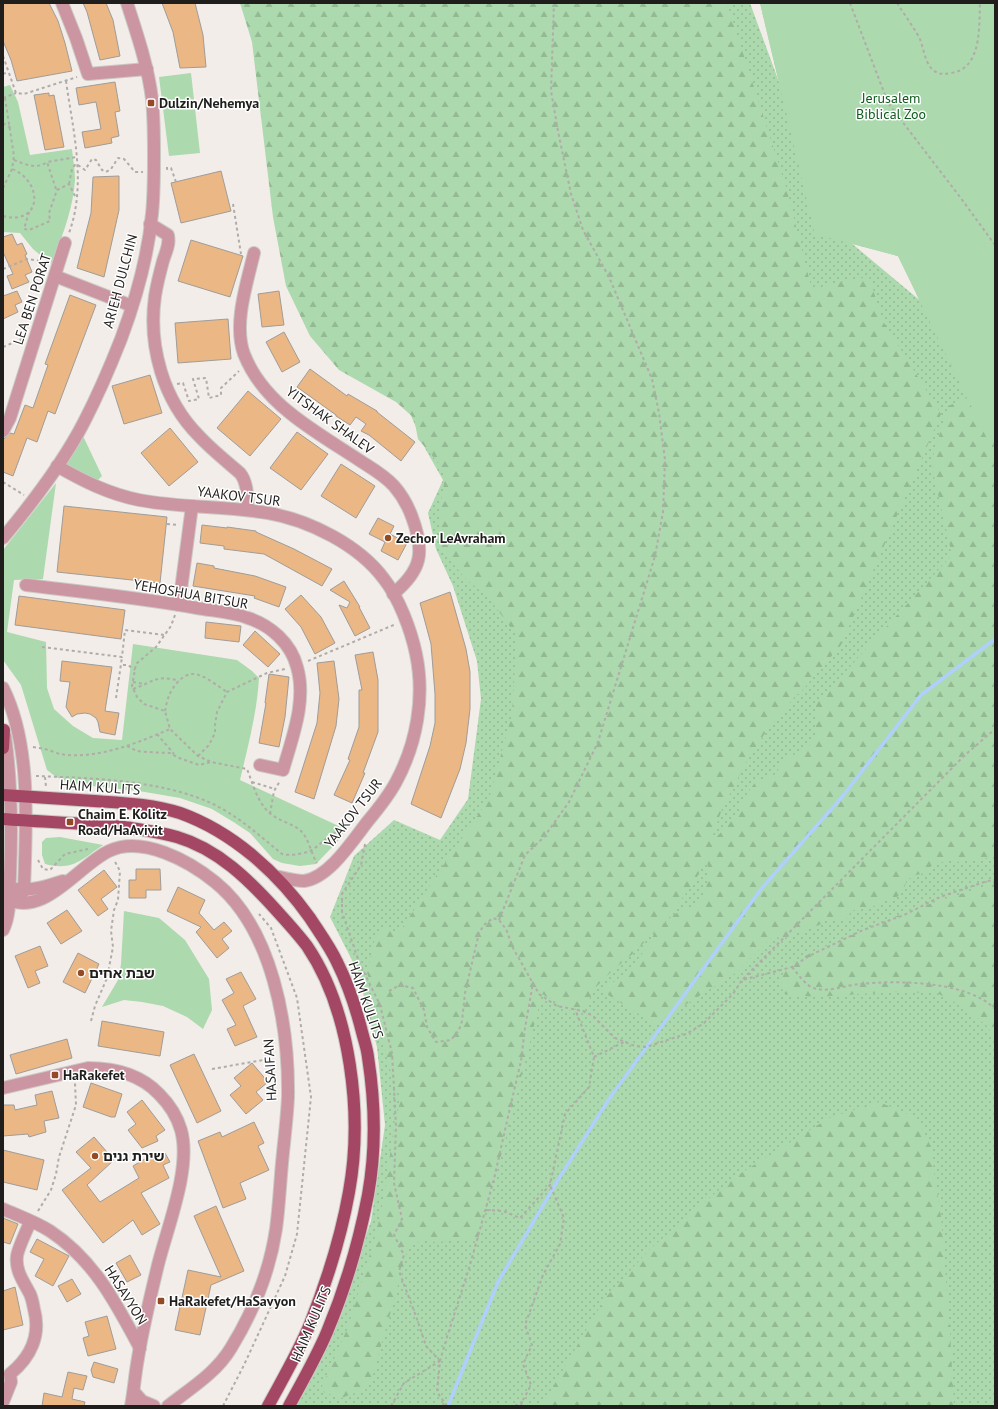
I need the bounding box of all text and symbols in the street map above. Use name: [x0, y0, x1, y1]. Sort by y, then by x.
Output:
park label: Jerusalem Biblical Zoo: [856, 89, 926, 123]
place label: Dulzin/Nehemya: [159, 94, 259, 112]
marker: Dulzin/Nehemya: [146, 98, 156, 108]
street label: ARIEH DULCHIN: [99, 232, 141, 330]
street label: LEA BEN PORAT: [9, 251, 55, 347]
street label: YITSHAK SHALEV: [283, 382, 378, 458]
street label: YAAKOV TSUR: [196, 482, 282, 510]
place label: Zechor LeAvraham: [396, 529, 506, 547]
marker: Zechor LeAvraham: [383, 533, 393, 543]
street label: YEHOSHUA BITSUR: [132, 575, 250, 613]
street label: YAAKOV TSUR: [320, 774, 386, 852]
street label: HAIM KULITS: [59, 775, 141, 799]
place label: Chaim E. Kolitz Road/HaAvivit: [78, 805, 167, 839]
marker: Chaim E. Kolitz Road/HaAvivit: [65, 817, 75, 827]
street label: HAIM KULITS: [344, 959, 388, 1041]
place label: שבת אחים: [89, 964, 155, 982]
marker: שבת אחים: [76, 968, 86, 978]
street label: HASAIFAN: [259, 1038, 281, 1102]
place label: HaRakefet: [63, 1066, 125, 1084]
marker: HaRakefet: [50, 1070, 60, 1080]
place label: שירת גנים: [103, 1147, 165, 1165]
marker: שירת גנים: [90, 1151, 100, 1161]
street label: HASAVYON: [101, 1262, 151, 1328]
street label: HAIM KULITS: [287, 1283, 335, 1365]
place label: HaRakefet/HaSavyon: [169, 1292, 296, 1310]
marker: HaRakefet/HaSavyon: [156, 1296, 166, 1306]

